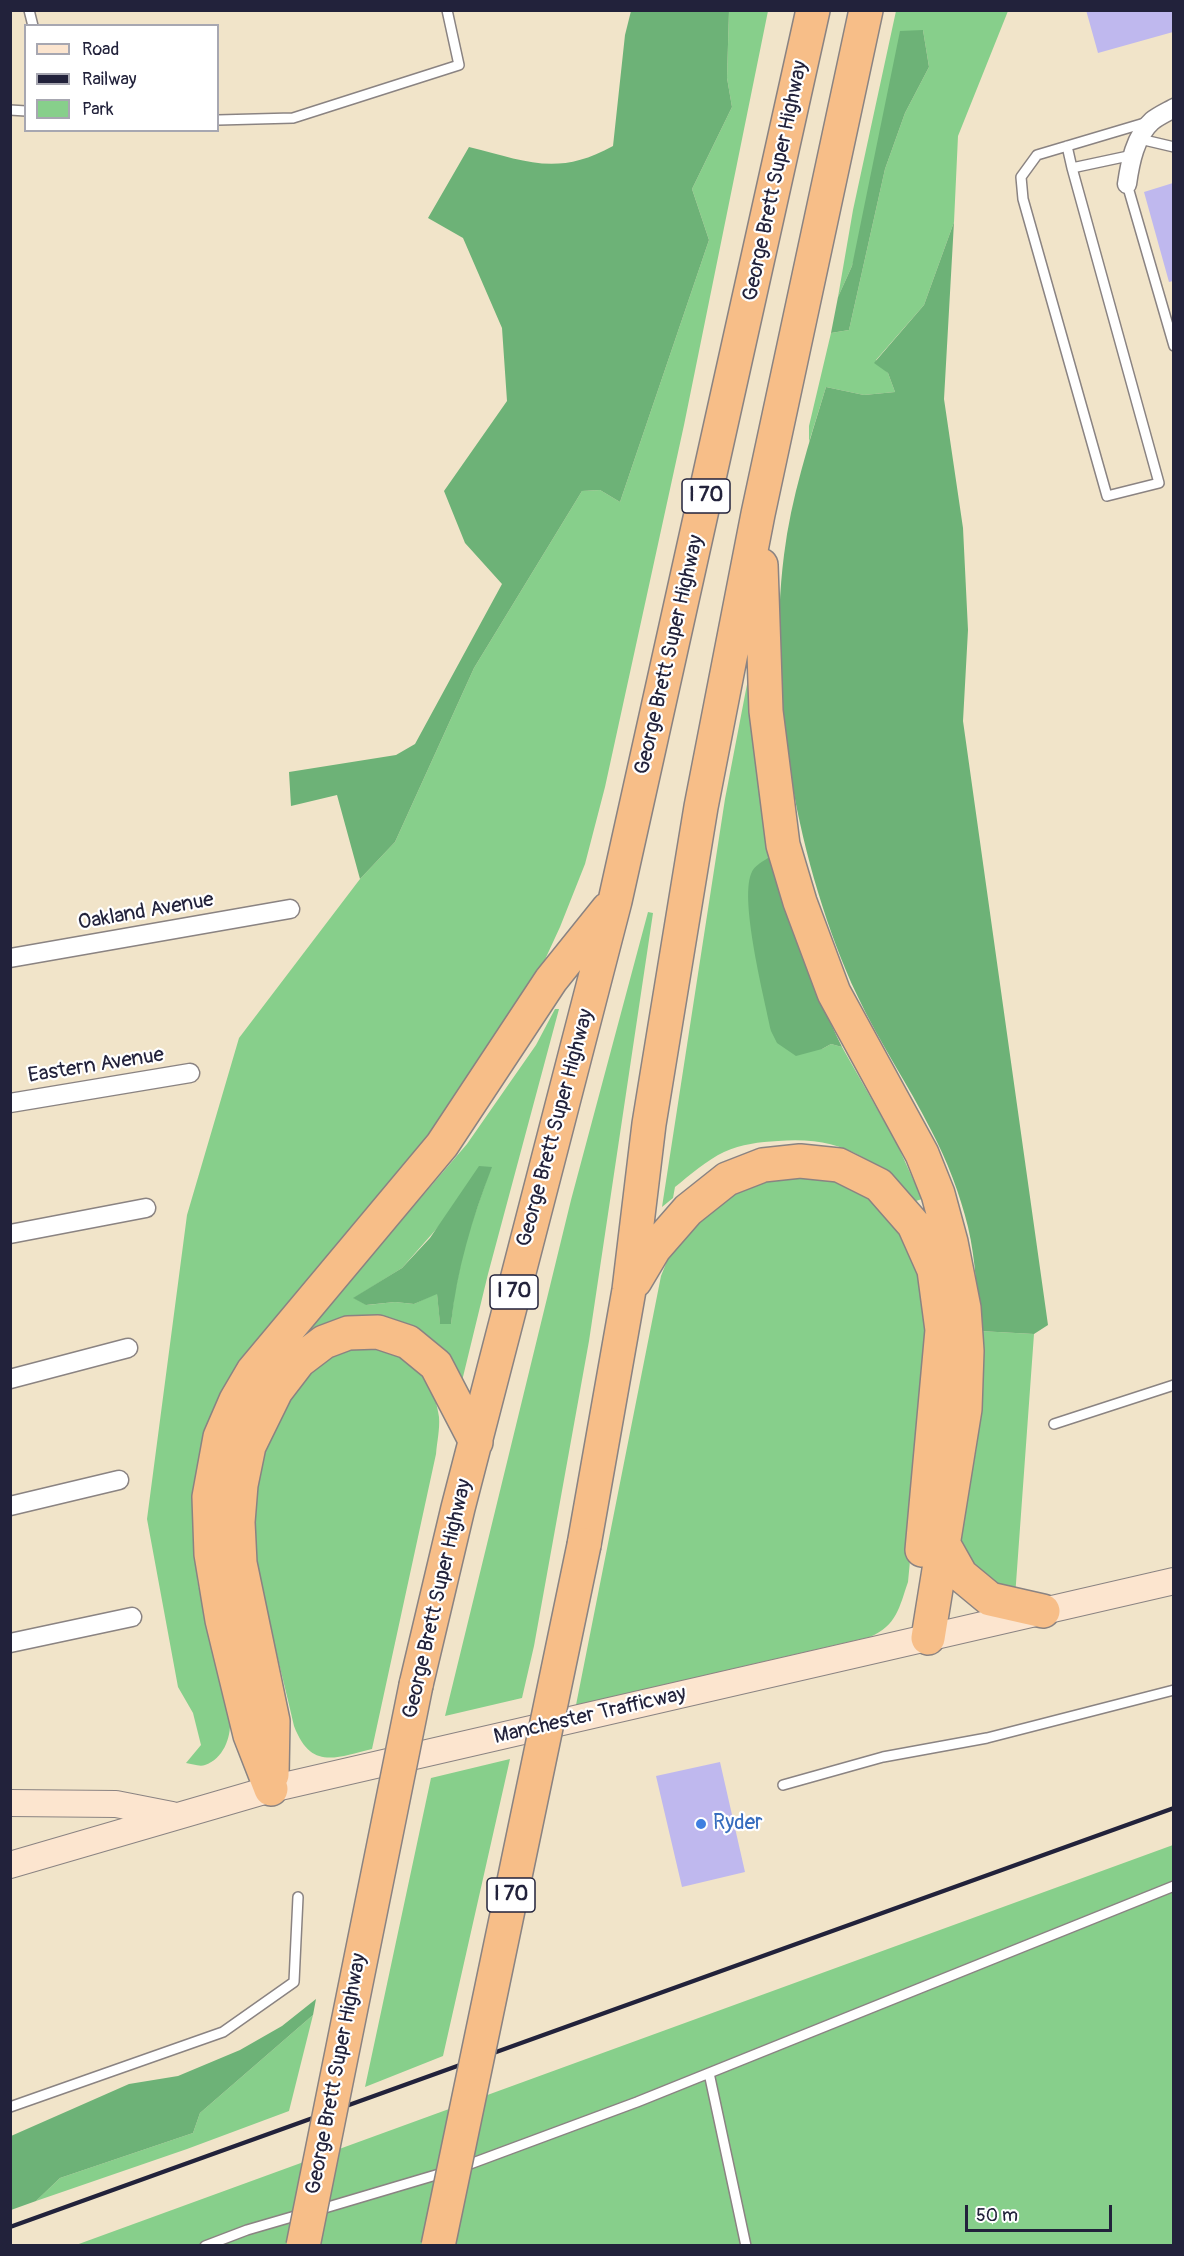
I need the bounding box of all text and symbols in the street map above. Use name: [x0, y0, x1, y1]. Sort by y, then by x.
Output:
legend: [24, 24, 219, 132]
text: Road: [82, 38, 119, 61]
street label: George Brett Super Highway: [738, 59, 814, 303]
text: Railway: [82, 68, 137, 91]
text: Park: [82, 98, 114, 121]
road number: I 70: [682, 479, 730, 513]
street label: George Brett Super Highway: [630, 533, 710, 777]
street label: Oakland Avenue: [76, 888, 216, 936]
street label: George Brett Super Highway: [512, 1006, 600, 1250]
street label: Eastern Avenue: [26, 1043, 166, 1089]
road number: I 70: [490, 1275, 538, 1309]
street label: George Brett Super Highway: [398, 1477, 478, 1721]
street label: Manchester Trafficway: [491, 1682, 689, 1750]
place label: Ryder: [713, 1811, 762, 1837]
marker: Ryder: [694, 1817, 708, 1831]
road number: I 70: [487, 1878, 535, 1912]
street label: George Brett Super Highway: [301, 1951, 373, 2197]
scale bar: [968, 2193, 1115, 2231]
text: 50 m: [976, 2204, 1018, 2227]

